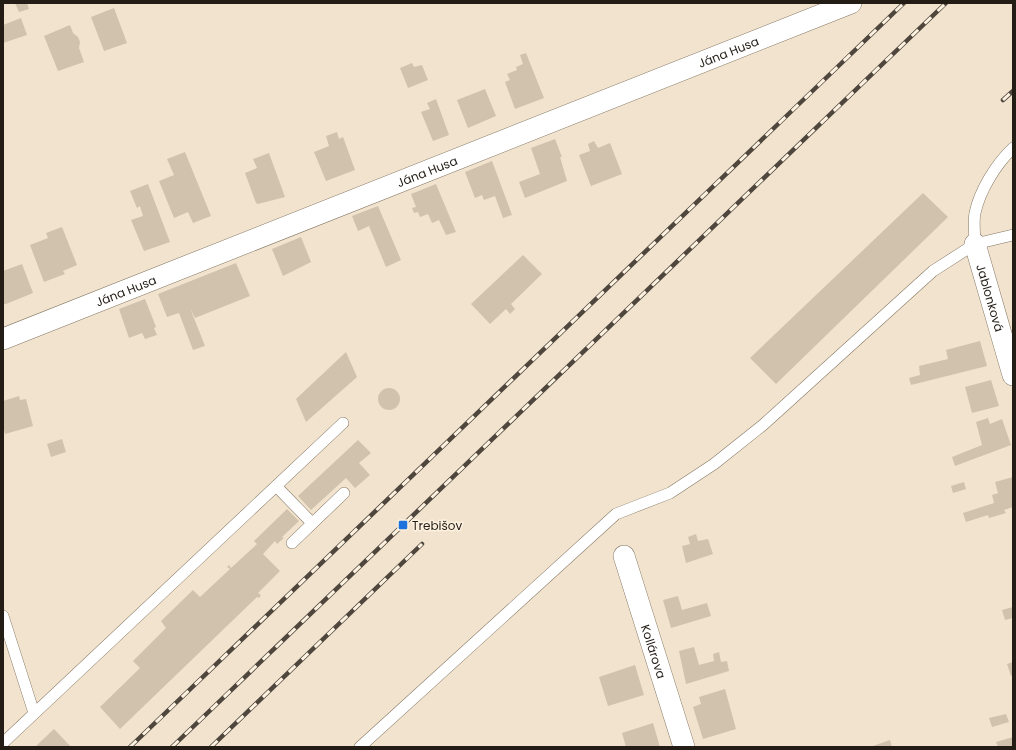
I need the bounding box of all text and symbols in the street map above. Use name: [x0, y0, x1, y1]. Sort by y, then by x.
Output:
street label: Jána Husa: [695, 32, 761, 71]
street label: Jána Husa: [394, 151, 460, 191]
street label: Jablonková: [973, 262, 1008, 334]
street label: Jána Husa: [93, 271, 159, 310]
place label: Trebišov: [412, 517, 462, 534]
marker: Trebišov: [397, 519, 409, 531]
street label: Kollárova: [637, 622, 670, 681]

